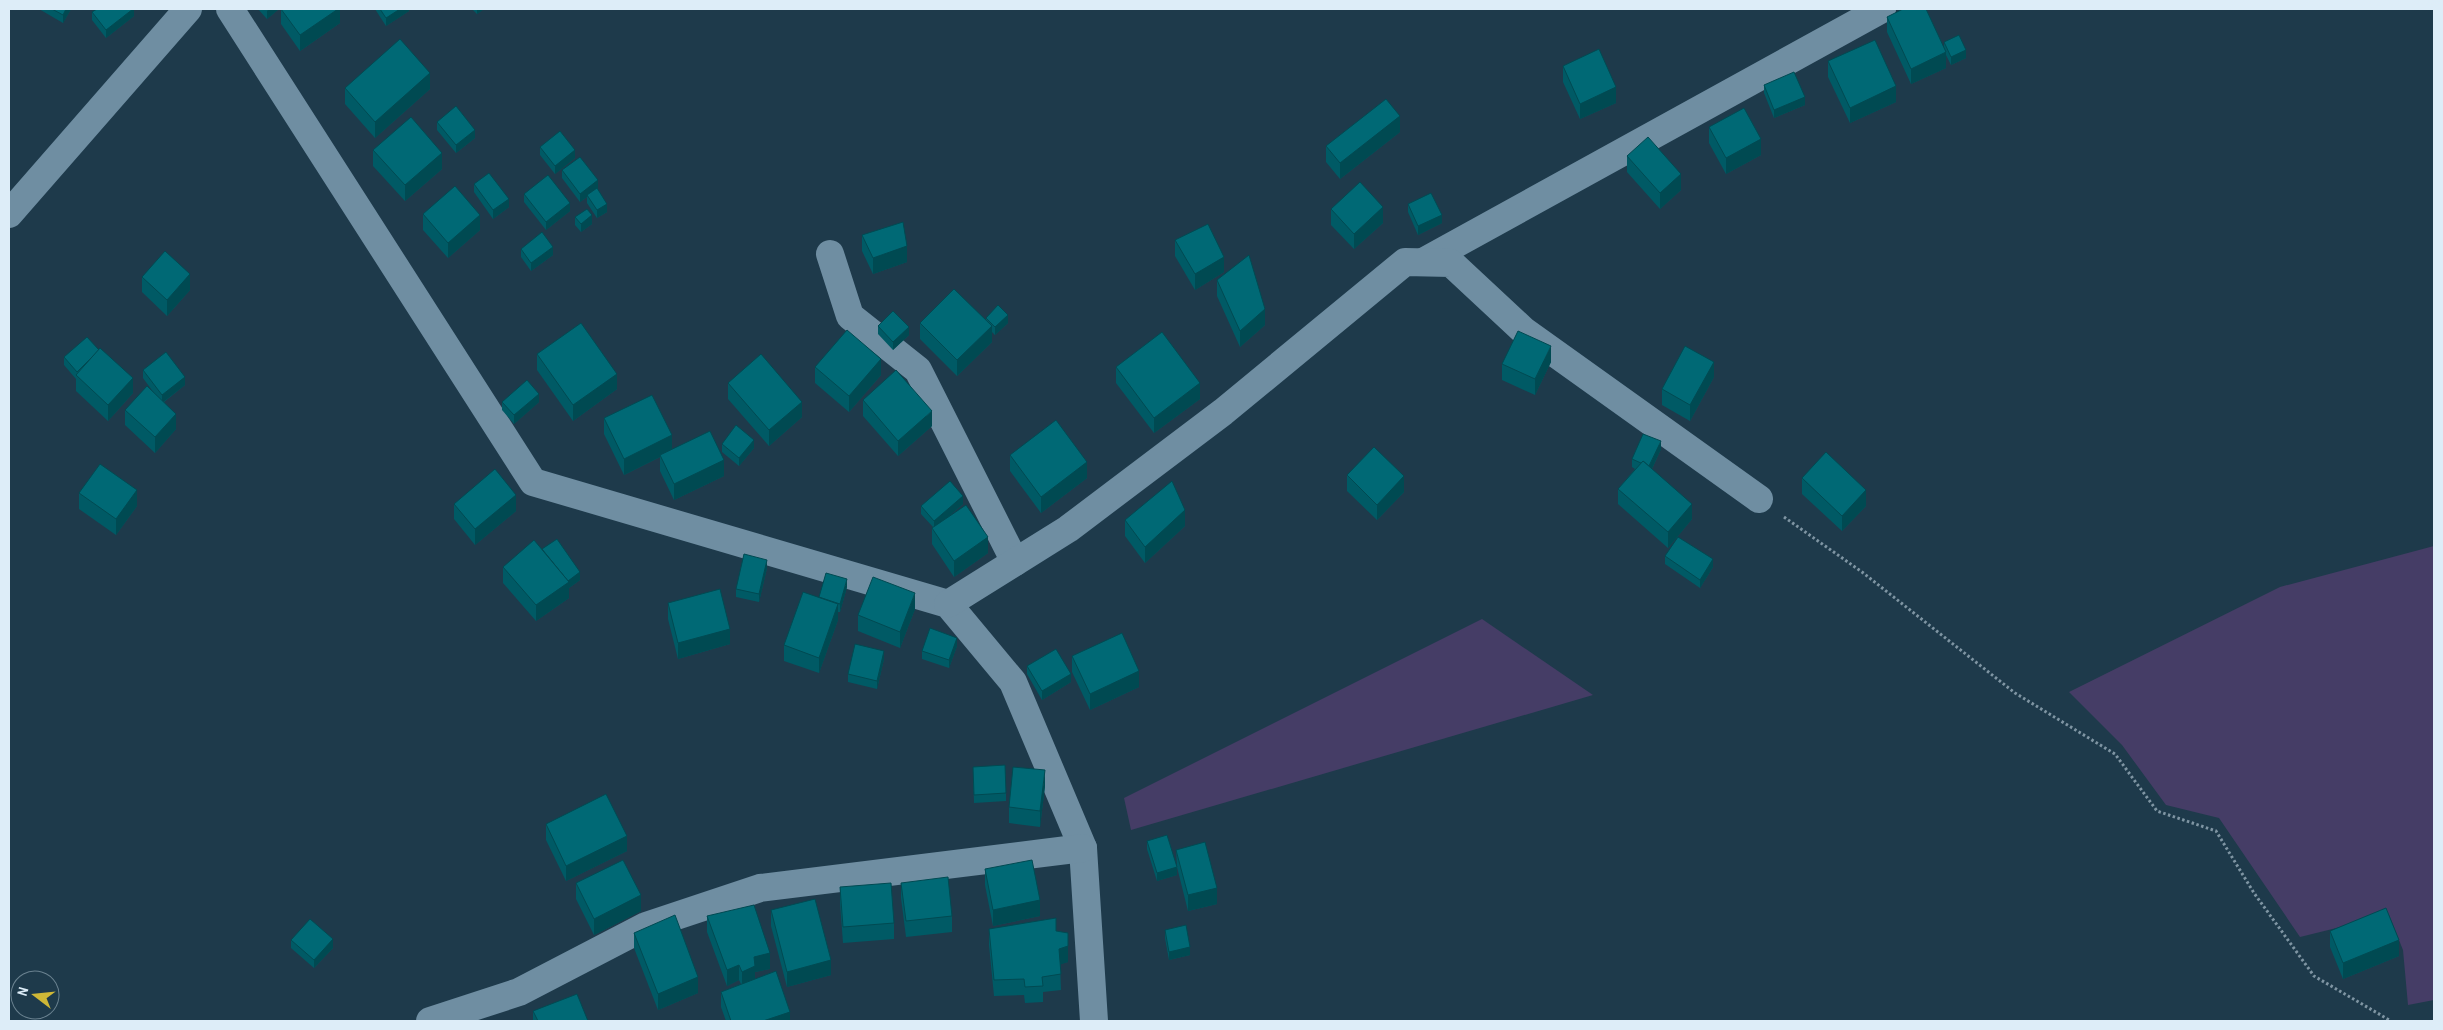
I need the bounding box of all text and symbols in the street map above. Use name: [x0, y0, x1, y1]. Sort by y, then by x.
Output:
north arrow: [10, 970, 60, 1020]
text: N: [13, 985, 32, 998]

